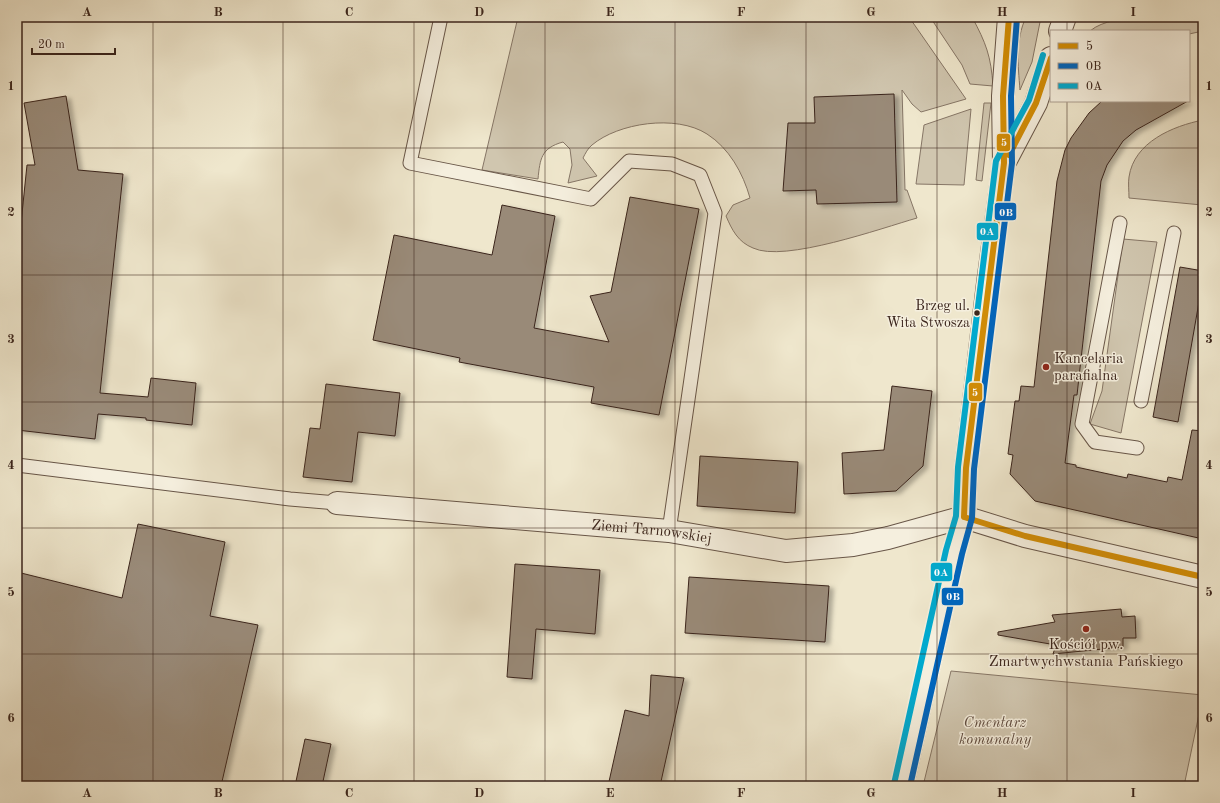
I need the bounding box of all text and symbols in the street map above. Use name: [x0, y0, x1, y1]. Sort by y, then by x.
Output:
text: A: [82, 6, 92, 19]
text: B: [213, 6, 223, 19]
text: C: [345, 6, 353, 19]
text: D: [474, 6, 484, 19]
text: E: [606, 6, 615, 19]
text: F: [737, 6, 746, 19]
text: G: [866, 6, 876, 19]
text: H: [997, 6, 1008, 19]
text: I: [1130, 6, 1136, 19]
scale bar: [32, 30, 115, 56]
legend: [1050, 30, 1190, 102]
text: 20 m: [38, 39, 65, 51]
text: 5: [1086, 40, 1093, 53]
text: 0B: [1086, 61, 1101, 73]
text: 1: [7, 80, 15, 93]
text: 1: [1205, 80, 1213, 93]
text: 0A: [1086, 81, 1102, 93]
line badge: 5: [996, 133, 1011, 152]
text: 5: [1001, 138, 1007, 149]
line badge: 0B: [994, 202, 1017, 221]
text: 2: [7, 206, 15, 219]
text: 2: [1205, 206, 1213, 219]
text: 0B: [999, 208, 1013, 219]
line badge: 0A: [976, 222, 999, 241]
text: 0A: [980, 227, 995, 238]
place label: Brzeg ul. Wita Stwosza: [886, 299, 970, 330]
marker: Brzeg ul. Wita Stwosza: [972, 308, 982, 318]
text: 3: [7, 333, 15, 346]
text: 3: [1205, 333, 1213, 346]
place label: Kancelaria parafialna: [1054, 352, 1124, 384]
marker: Kancelaria parafialna: [1041, 362, 1051, 372]
line badge: 5: [968, 382, 983, 402]
text: 5: [972, 388, 978, 399]
text: 4: [7, 459, 15, 472]
text: 4: [1205, 459, 1213, 472]
street label: Ziemi Tarnowskiej: [591, 518, 713, 547]
line badge: 0A: [930, 562, 953, 582]
text: 0A: [934, 568, 949, 579]
text: 5: [7, 586, 15, 599]
text: 5: [1205, 586, 1213, 599]
line badge: 0B: [941, 587, 964, 606]
text: 0B: [946, 592, 960, 603]
marker: Kościół pw. Zmartwychwstania Pańskiego: [1081, 624, 1091, 634]
place label: Kościół pw. Zmartwychwstania Pańskiego: [989, 638, 1183, 670]
text: 6: [7, 712, 15, 725]
text: 6: [1205, 712, 1213, 725]
park label: Cmentarz komunalny: [959, 716, 1031, 748]
text: A: [82, 787, 92, 800]
text: B: [213, 787, 223, 800]
text: C: [345, 787, 353, 800]
text: D: [474, 787, 484, 800]
text: E: [606, 787, 615, 800]
text: F: [737, 787, 746, 800]
text: G: [866, 787, 876, 800]
text: H: [997, 787, 1008, 800]
text: I: [1130, 787, 1136, 800]

